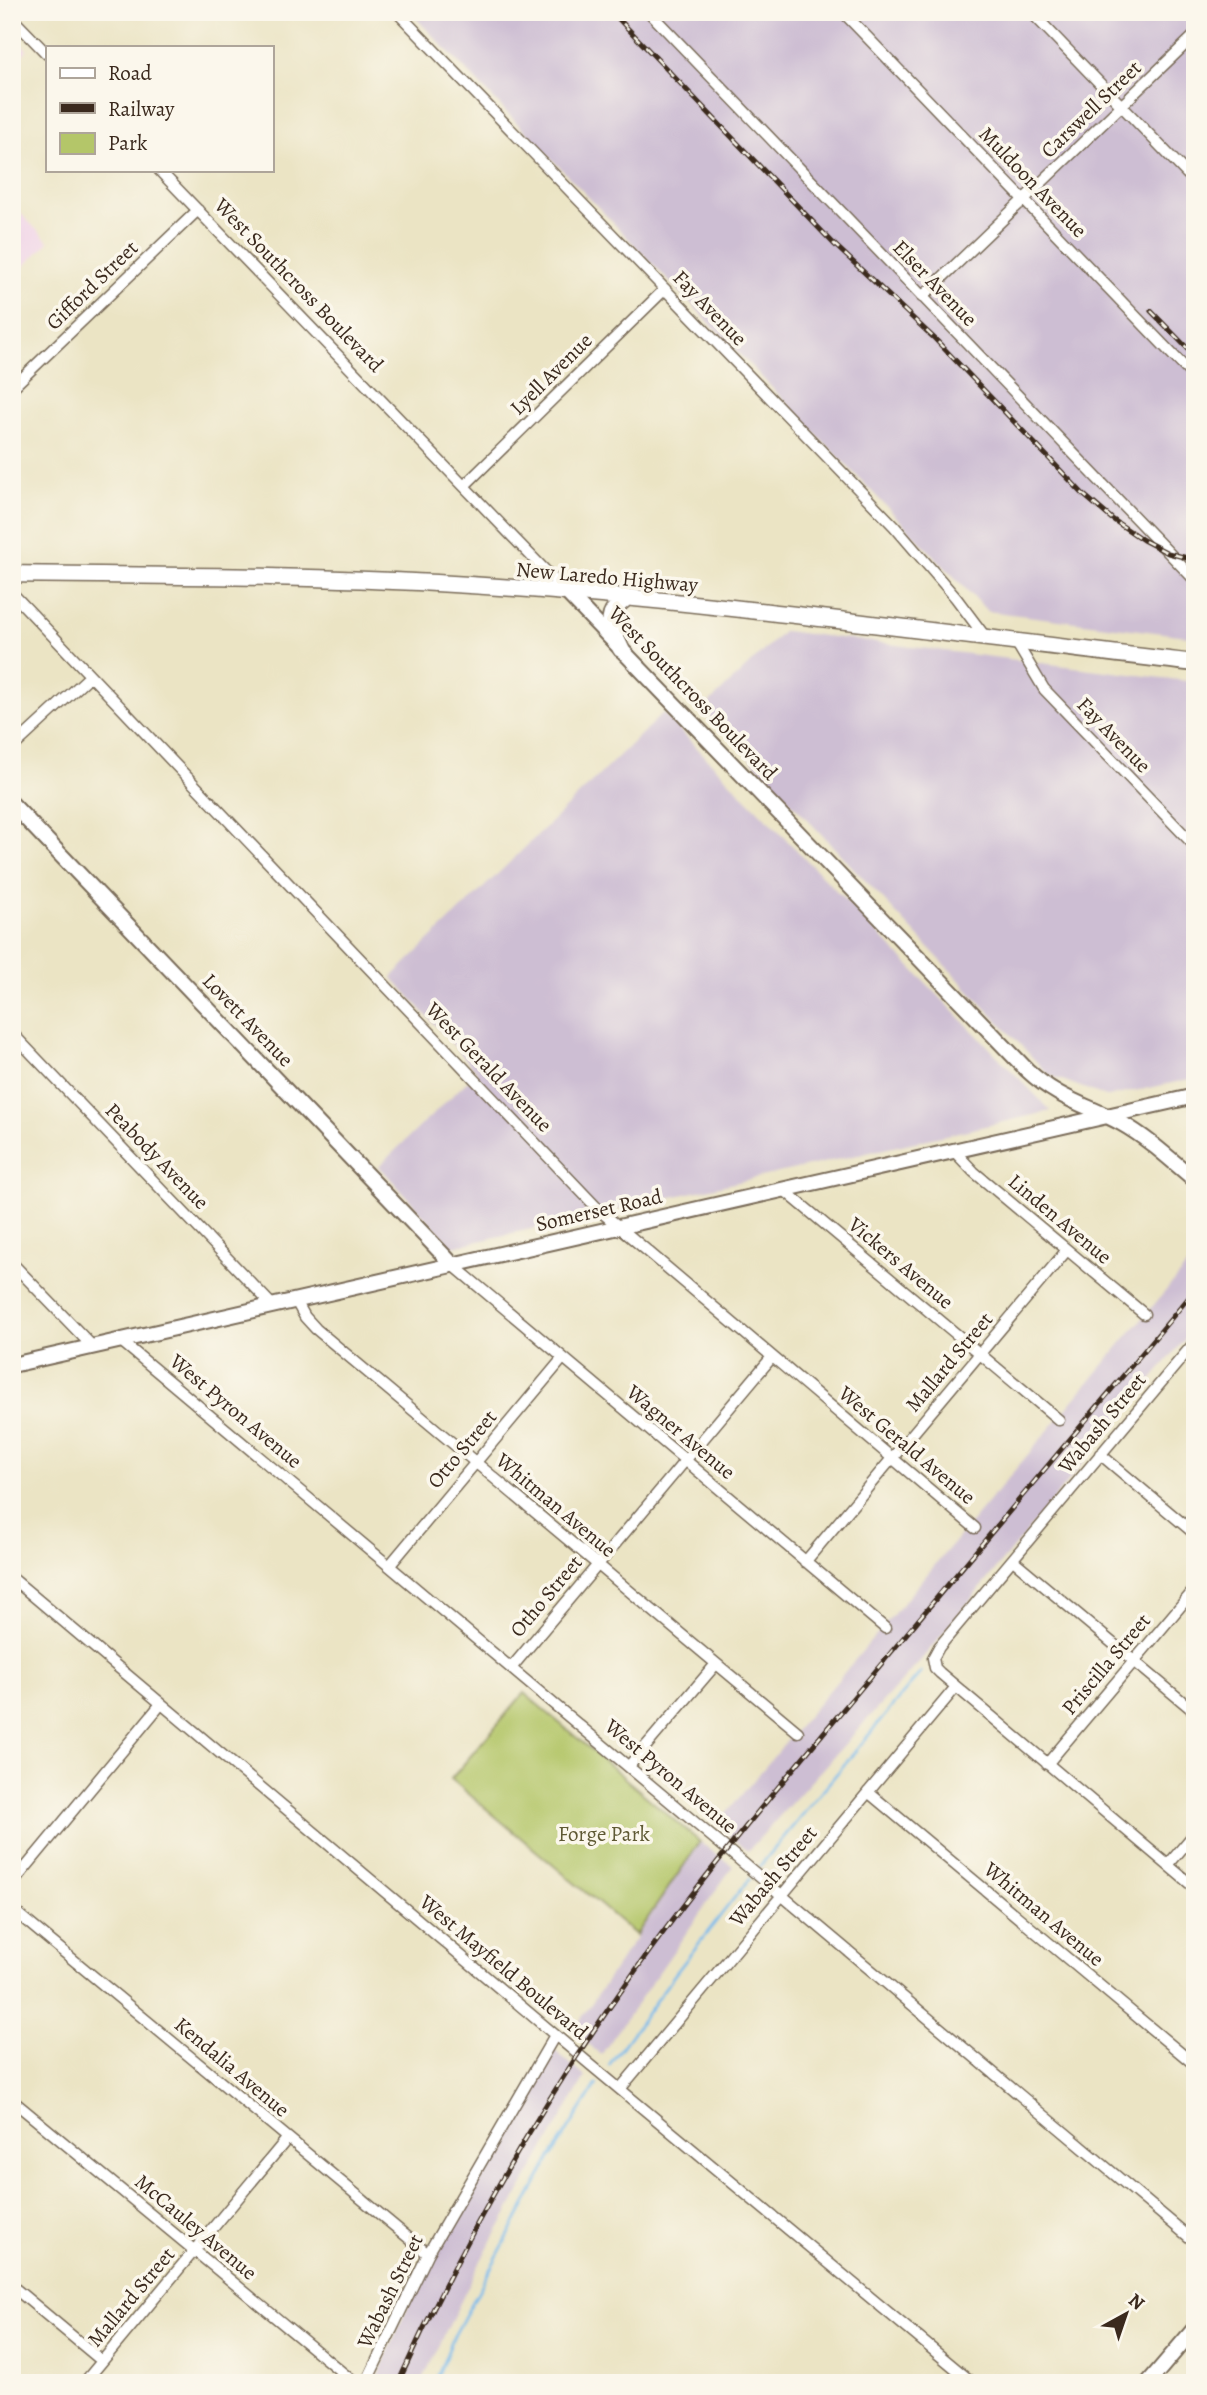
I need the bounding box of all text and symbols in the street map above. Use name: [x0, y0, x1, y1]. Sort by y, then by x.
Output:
legend: [46, 46, 273, 172]
street label: Carswell Street: [1035, 54, 1147, 164]
text: Road: [108, 59, 152, 87]
text: Railway: [108, 95, 175, 123]
street label: Muldoon Avenue: [973, 120, 1093, 244]
text: Park: [108, 129, 148, 157]
street label: West Southcross Boulevard: [208, 191, 390, 379]
street label: Gifford Street: [40, 234, 144, 336]
street label: Elser Avenue: [887, 234, 983, 332]
street label: Fay Avenue: [667, 264, 753, 352]
street label: Lyell Avenue: [504, 327, 598, 421]
street label: New Laredo Highway: [515, 555, 700, 599]
street label: West Southcross Boulevard: [602, 599, 784, 787]
street label: Fay Avenue: [1071, 691, 1157, 779]
street label: Lovett Avenue: [196, 967, 300, 1073]
street label: West Gerald Avenue: [419, 995, 558, 1138]
street label: Peabody Avenue: [99, 1097, 215, 1215]
street label: Linden Avenue: [1002, 1167, 1118, 1271]
street label: Somerset Road: [533, 1182, 666, 1238]
street label: Vickers Avenue: [842, 1210, 960, 1315]
street label: Mallard Street: [899, 1306, 999, 1418]
street label: West Pyron Avenue: [163, 1347, 308, 1475]
street label: Wabash Street: [1051, 1367, 1152, 1480]
street label: Wagner Avenue: [620, 1378, 741, 1486]
street label: West Gerald Avenue: [832, 1379, 981, 1511]
street label: Otto Street: [421, 1404, 503, 1494]
street label: Whitman Avenue: [489, 1446, 622, 1564]
street label: Otho Street: [503, 1549, 589, 1643]
street label: Priscilla Street: [1055, 1607, 1157, 1721]
street label: West Pyron Avenue: [598, 1712, 743, 1840]
park label: Forge Park: [558, 1820, 650, 1848]
street label: Wabash Street: [722, 1820, 823, 1933]
street label: Whitman Avenue: [977, 1855, 1110, 1973]
street label: West Mayfield Boulevard: [413, 1887, 595, 2046]
street label: Kendalia Avenue: [169, 2011, 295, 2123]
street label: McCauley Avenue: [129, 2168, 263, 2286]
street label: Wabash Street: [350, 2229, 430, 2354]
street label: Mallard Street: [81, 2241, 181, 2353]
north arrow: [1092, 2280, 1162, 2350]
text: N: [1123, 2287, 1150, 2316]

